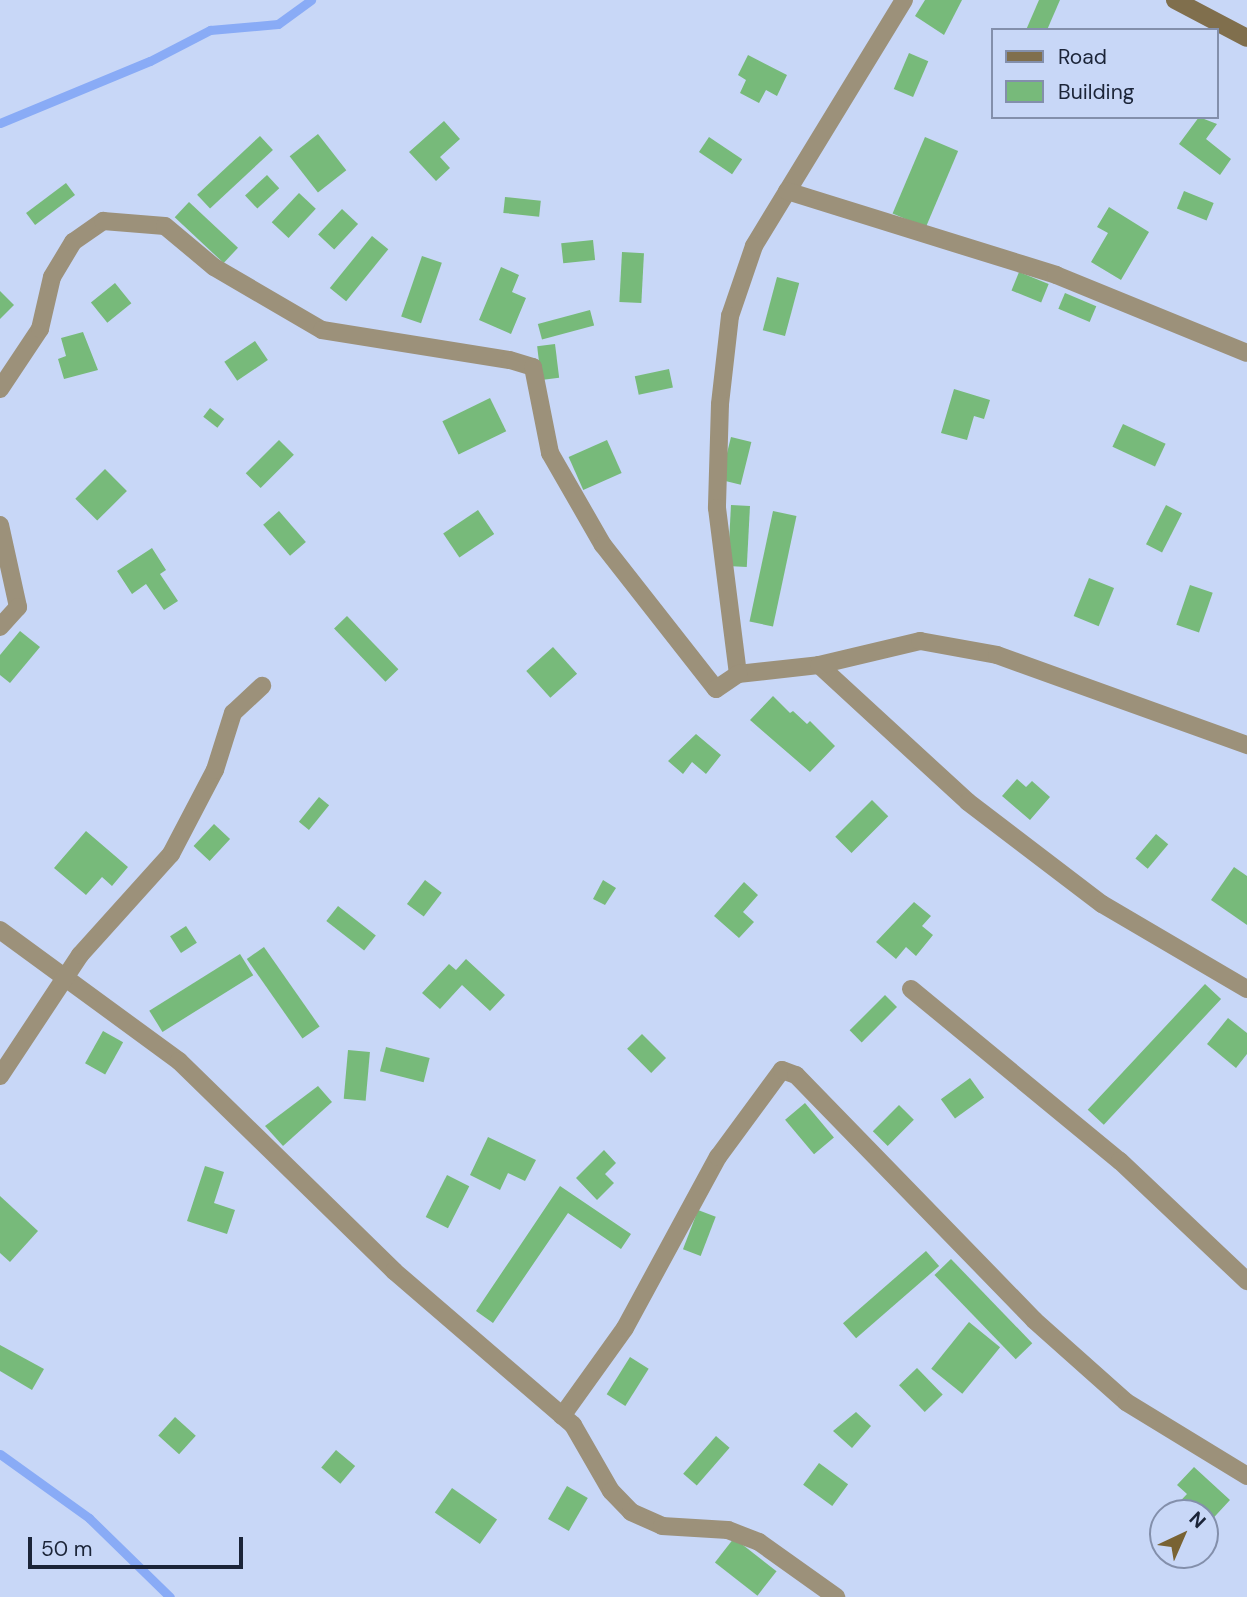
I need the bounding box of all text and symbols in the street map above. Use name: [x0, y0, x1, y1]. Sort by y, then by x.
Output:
legend: [992, 28, 1219, 119]
text: Road: [1058, 43, 1107, 71]
text: Building: [1058, 78, 1134, 106]
north arrow: [1149, 1499, 1219, 1569]
text: N: [1184, 1506, 1211, 1534]
scale bar: [32, 1524, 247, 1568]
text: 50 m: [41, 1535, 92, 1563]

